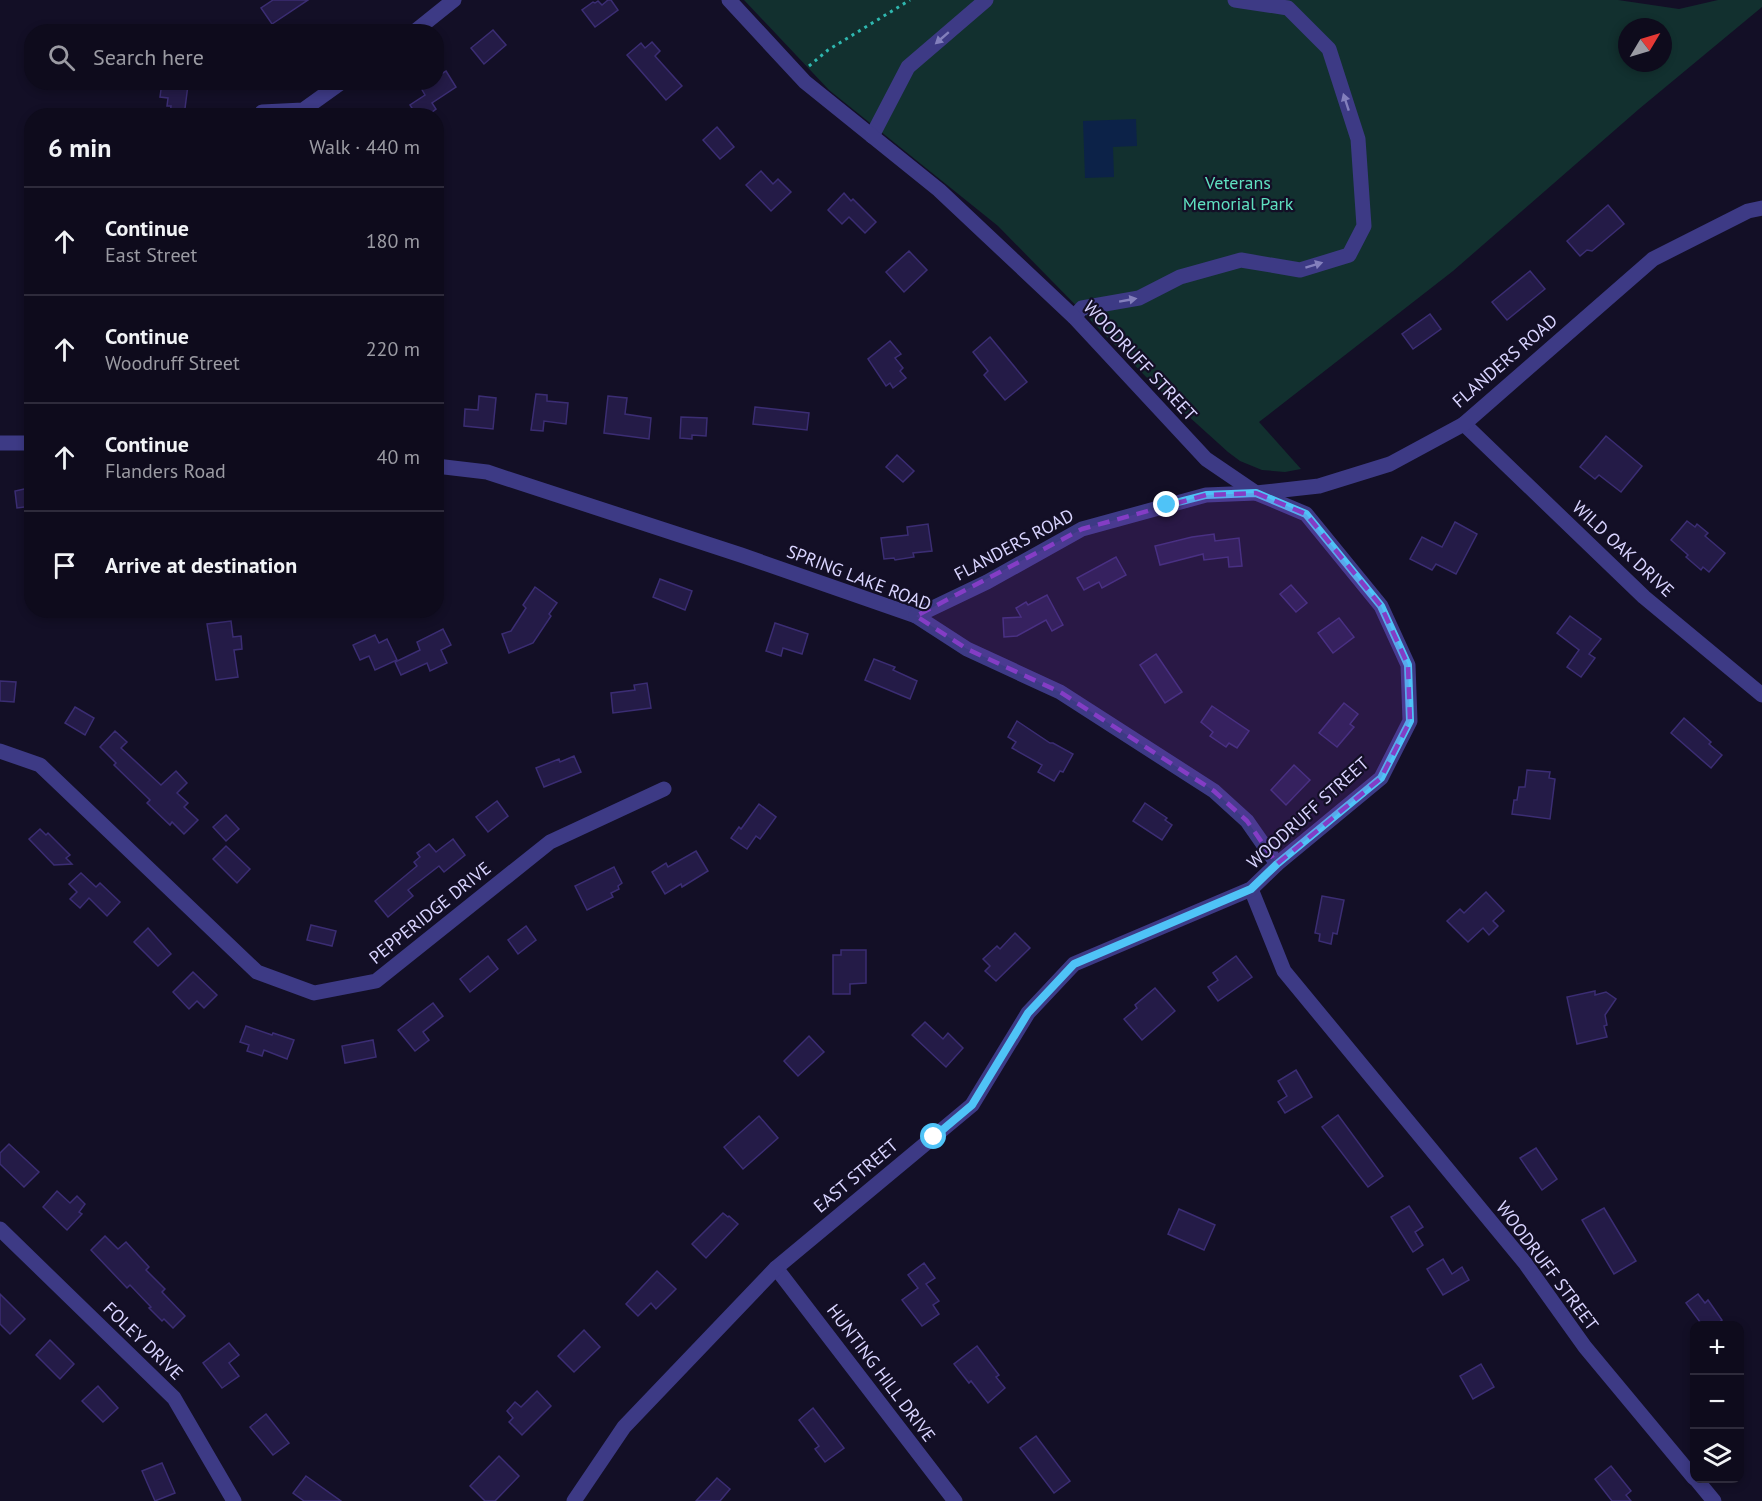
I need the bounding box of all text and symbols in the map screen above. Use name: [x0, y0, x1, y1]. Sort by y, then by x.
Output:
north arrow: [1618, 18, 1672, 72]
search box: [24, 24, 444, 90]
one-way arrow: [935, 31, 950, 44]
icon: search: [45, 41, 78, 74]
text: Search here: [93, 43, 204, 71]
one-way arrow: [1341, 93, 1350, 111]
text: 6 min: [48, 131, 111, 164]
text: Walk · 440 m: [309, 134, 420, 160]
park label: Veterans Memorial Park: [1183, 171, 1294, 215]
text: Continue: [105, 214, 189, 242]
icon: ahead: [48, 225, 81, 258]
text: 180 m: [366, 228, 420, 254]
text: East Street: [105, 242, 197, 268]
one-way arrow: [1305, 260, 1323, 270]
one-way arrow: [1119, 295, 1138, 304]
street label: WOODRUFF STREET: [1079, 296, 1202, 426]
street label: FLANDERS ROAD: [1447, 309, 1562, 413]
text: Continue: [105, 322, 189, 350]
icon: ahead: [48, 333, 81, 366]
text: 220 m: [366, 336, 420, 362]
text: Woodruff Street: [105, 350, 240, 376]
text: Continue: [105, 430, 189, 458]
icon: ahead: [48, 441, 81, 474]
text: 40 m: [377, 444, 420, 470]
text: Flanders Road: [105, 458, 226, 484]
route end: [1153, 491, 1179, 517]
street label: WILD OAK DRIVE: [1567, 495, 1679, 602]
street label: FLANDERS ROAD: [950, 503, 1077, 586]
street label: SPRING LAKE ROAD: [784, 539, 935, 616]
icon: arrive: [48, 549, 81, 582]
text: Arrive at destination: [105, 551, 297, 579]
street label: WOODRUFF STREET: [1242, 752, 1373, 873]
street label: PEPPERIDGE DRIVE: [364, 856, 495, 969]
route start: [920, 1123, 946, 1149]
street label: EAST STREET: [809, 1134, 903, 1218]
street label: WOODRUFF STREET: [1491, 1196, 1604, 1335]
street label: FOLEY DRIVE: [98, 1297, 188, 1385]
street label: HUNTING HILL DRIVE: [822, 1299, 941, 1446]
map controls: [1690, 1321, 1744, 1483]
button: +: [1690, 1321, 1744, 1375]
button: −: [1690, 1375, 1744, 1429]
button: layers: [1690, 1429, 1744, 1483]

